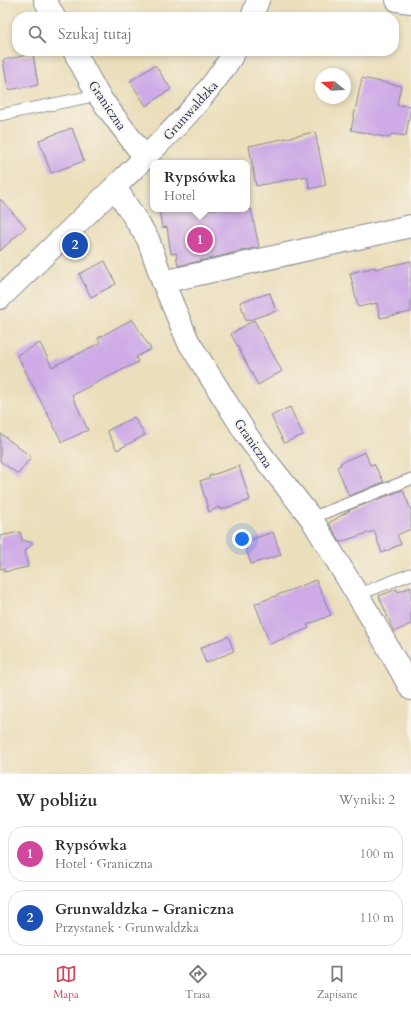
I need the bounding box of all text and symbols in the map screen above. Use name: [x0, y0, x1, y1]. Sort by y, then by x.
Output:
search box: [12, 12, 399, 56]
icon: search: [26, 23, 48, 45]
text: Szukaj tutaj: [58, 24, 132, 44]
north arrow: [315, 68, 351, 104]
street label: Graniczna: [84, 77, 131, 134]
street label: Grunwaldzka: [159, 77, 223, 144]
popup: [150, 160, 250, 212]
text: Rypsówka: [164, 167, 236, 187]
text: Hotel: [164, 187, 195, 205]
pin: 1: [187, 225, 213, 255]
pin: 2: [62, 230, 88, 260]
street label: Graniczna: [230, 415, 277, 472]
your location: [232, 529, 252, 549]
text: W pobliżu: [16, 789, 97, 812]
text: Wyniki: 2: [339, 791, 395, 809]
text: Rypsówka: [55, 835, 127, 855]
text: 1: [27, 845, 33, 863]
text: 100 m: [360, 845, 394, 863]
text: Hotel · Graniczna: [55, 855, 153, 873]
text: Grunwaldzka - Graniczna: [55, 899, 234, 919]
text: 2: [27, 909, 33, 927]
text: 110 m: [360, 909, 394, 927]
text: Przystanek · Grunwaldzka: [55, 919, 199, 937]
tab: Mapa: [53, 963, 79, 1002]
tab: Trasa: [185, 963, 210, 1002]
tab: Zapisane: [317, 963, 358, 1002]

